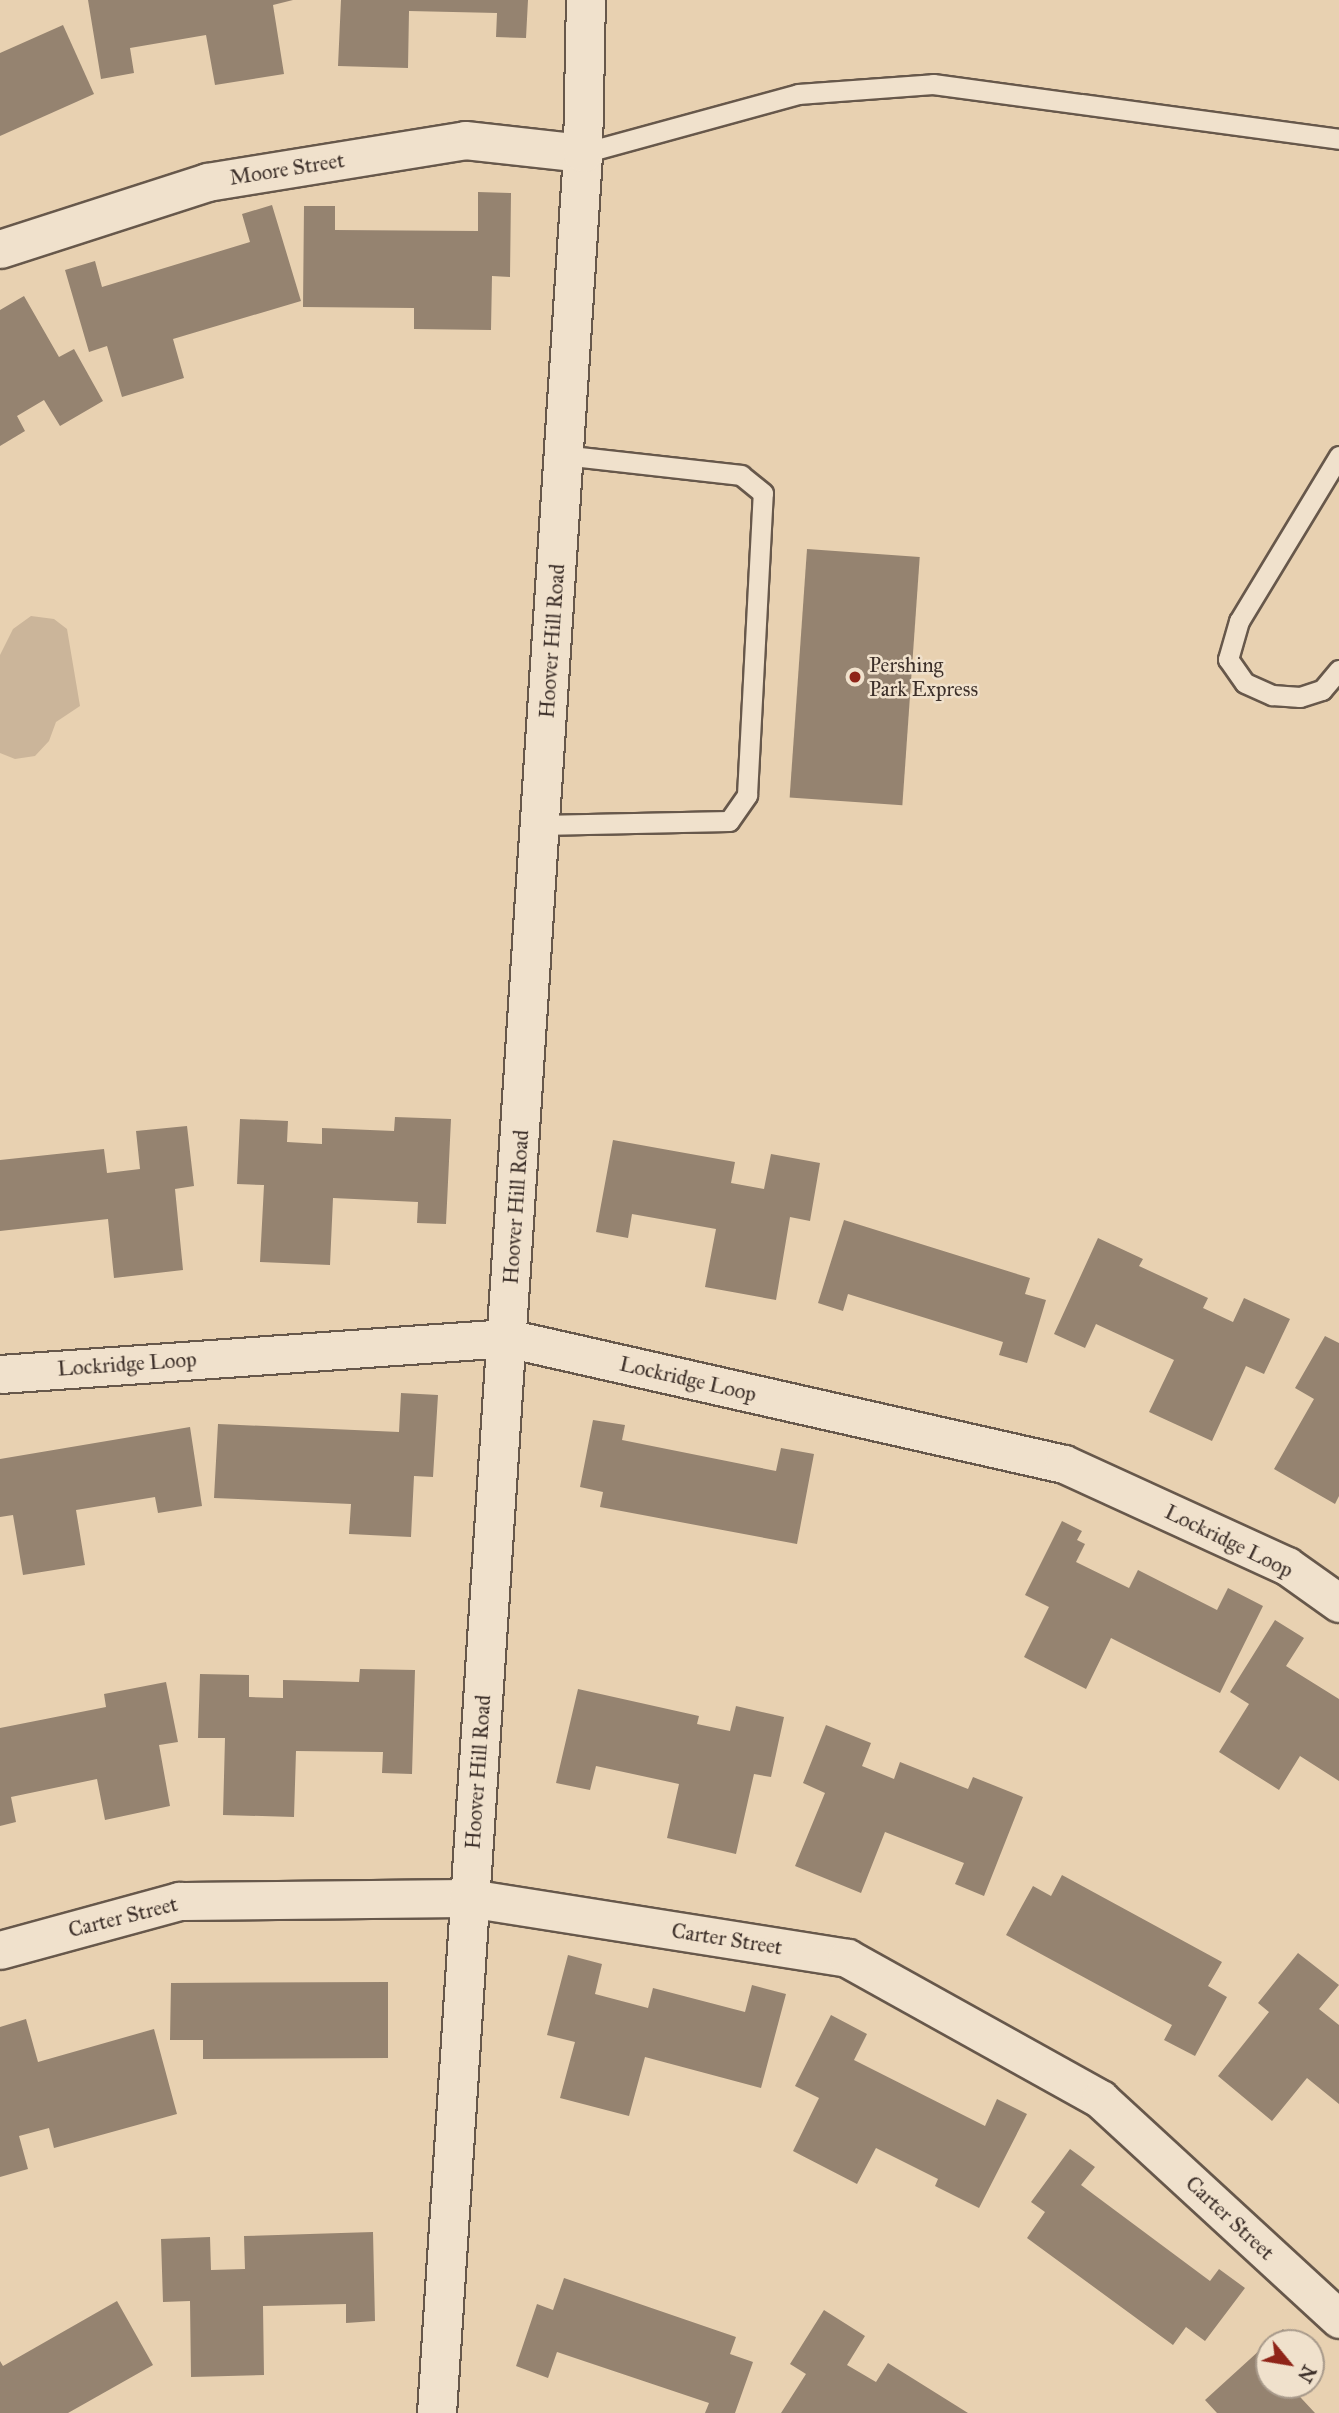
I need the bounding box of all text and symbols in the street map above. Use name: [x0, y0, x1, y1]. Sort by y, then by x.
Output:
street label: Moore Street: [228, 147, 346, 191]
street label: Hoover Hill Road: [534, 563, 570, 719]
place label: Pershing Park Express: [869, 652, 978, 702]
marker: Pershing Park Express: [847, 669, 863, 685]
street label: Hoover Hill Road: [498, 1129, 534, 1285]
street label: Lockridge Loop: [57, 1347, 197, 1381]
street label: Lockridge Loop: [617, 1351, 759, 1407]
street label: Lockridge Loop: [1161, 1499, 1297, 1583]
street label: Hoover Hill Road: [460, 1694, 496, 1850]
street label: Carter Street: [66, 1891, 180, 1943]
street label: Carter Street: [670, 1918, 784, 1960]
street label: Carter Street: [1181, 2171, 1279, 2265]
north arrow: [1255, 2329, 1325, 2399]
text: N: [1293, 2361, 1321, 2386]

